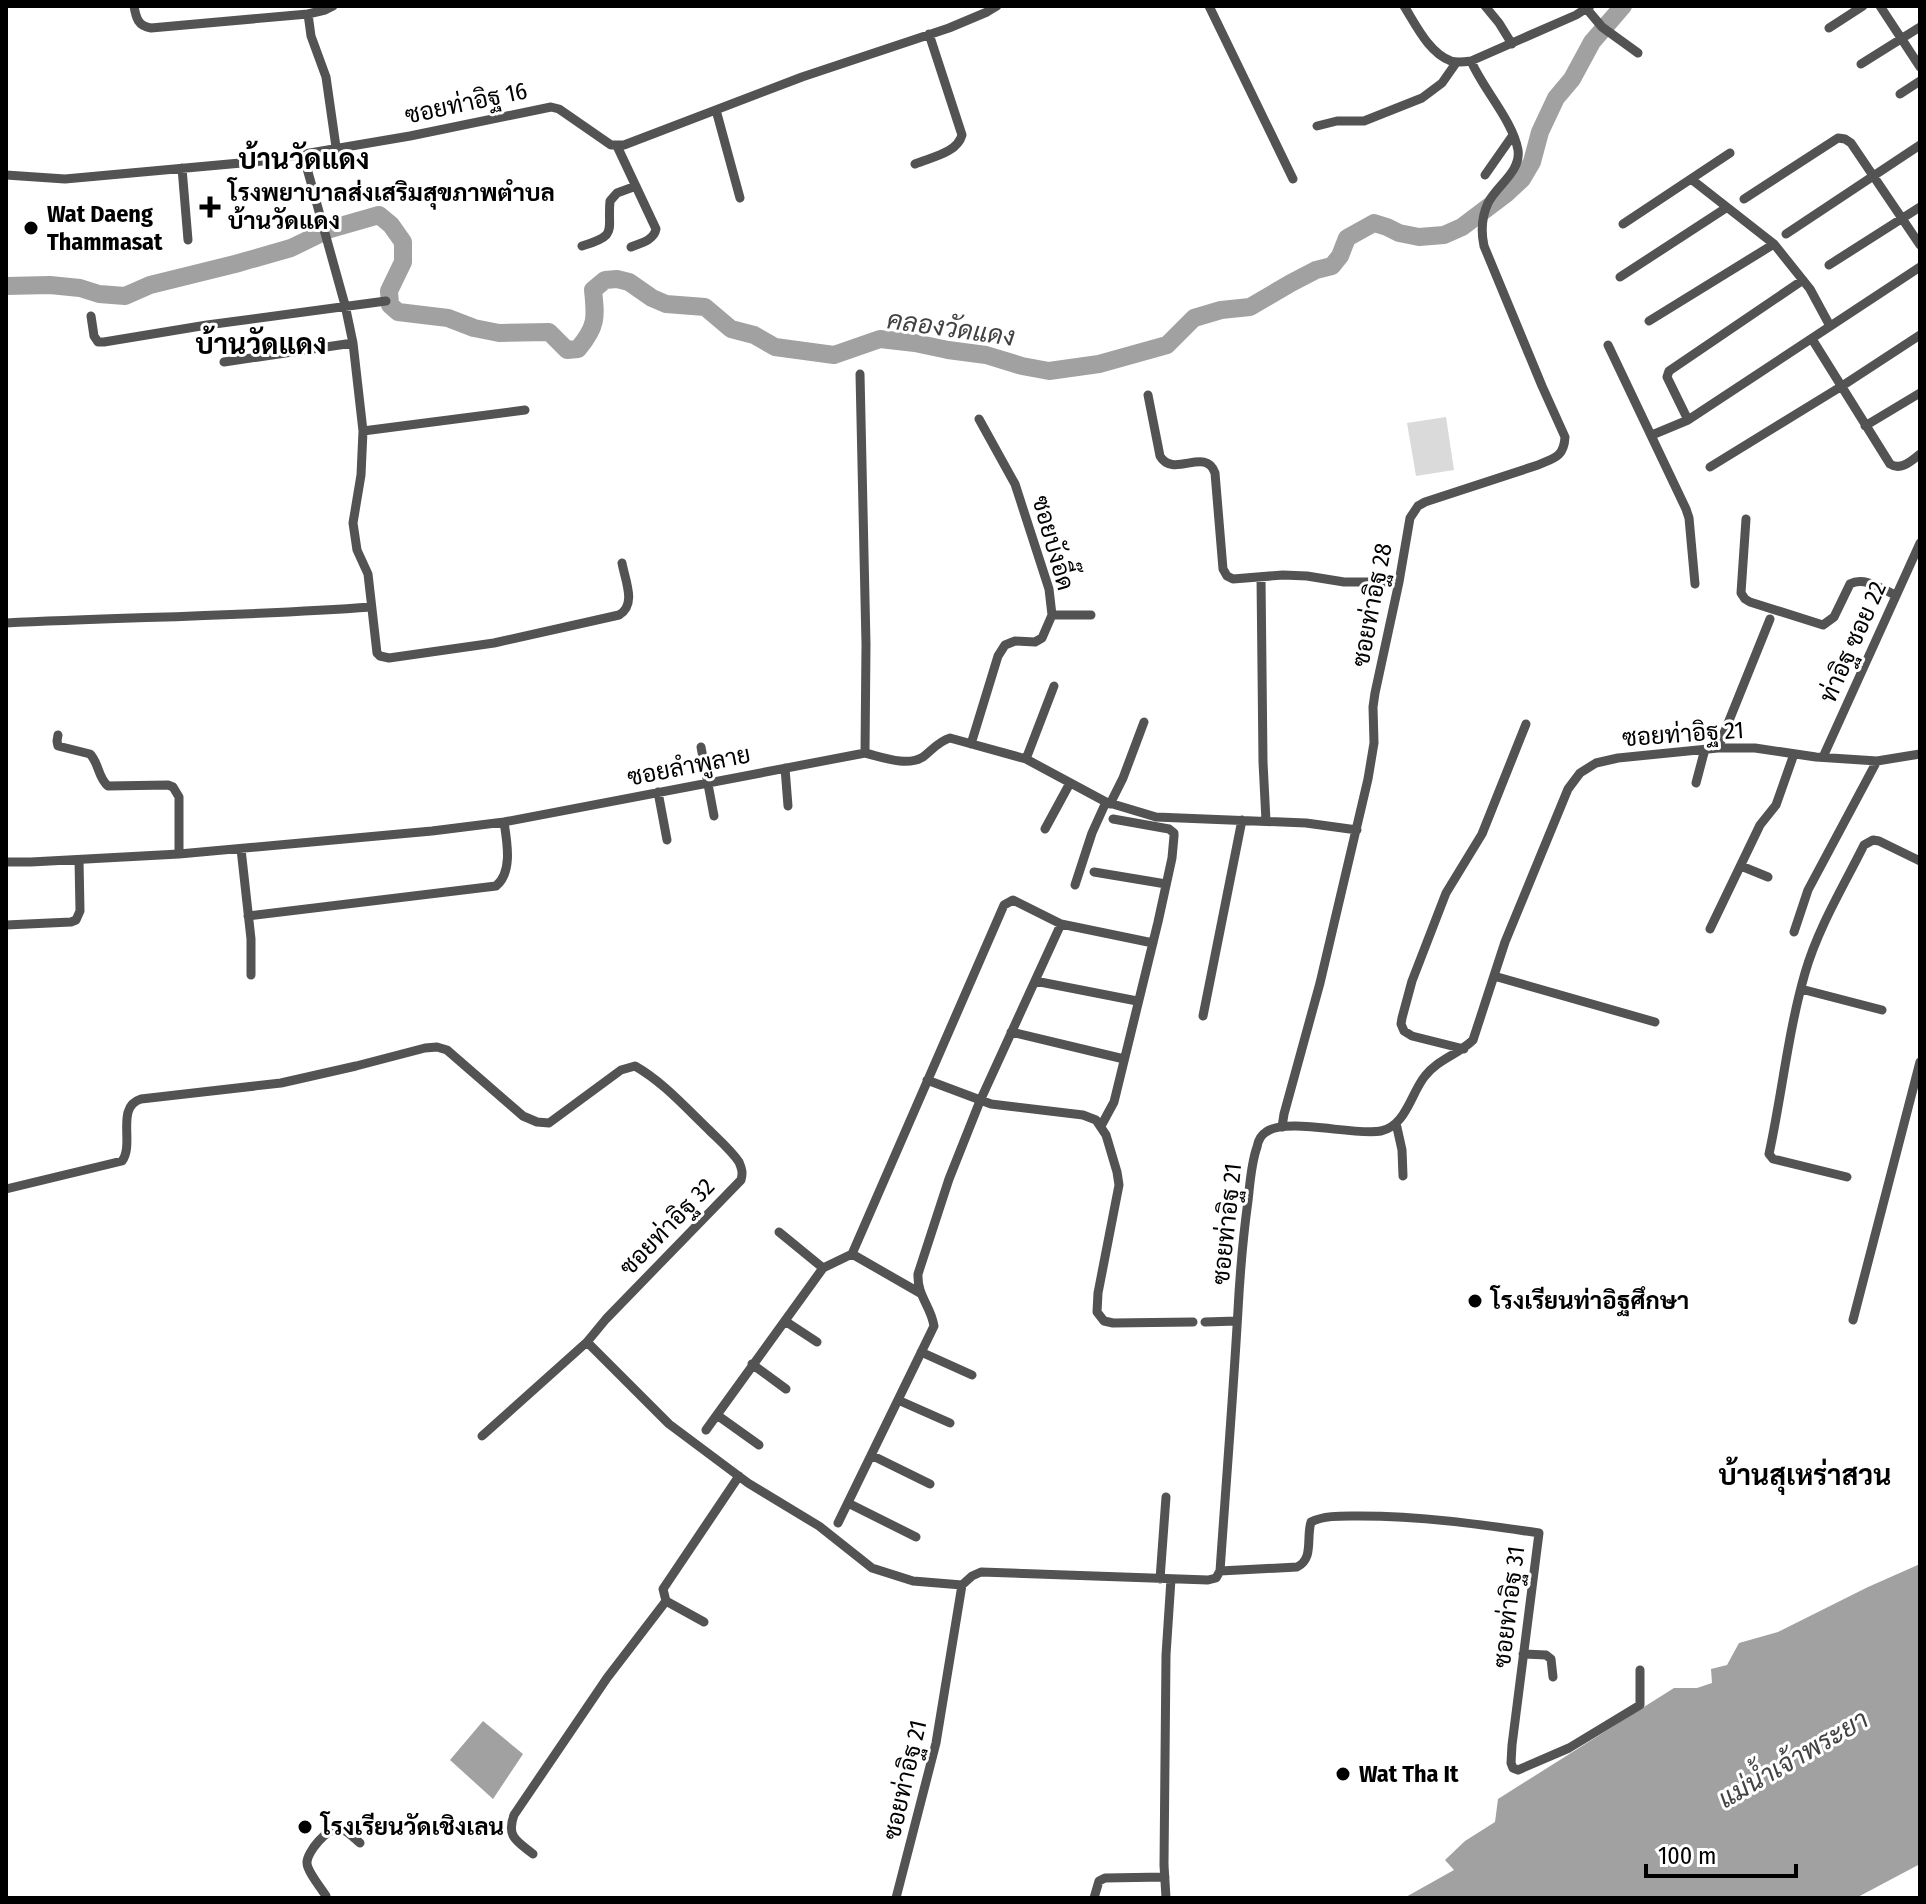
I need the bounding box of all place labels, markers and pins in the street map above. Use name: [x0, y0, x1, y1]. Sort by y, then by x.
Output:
place label: โรงพยาบาลส่งเสริมสุขภาพตำบล บ้านวัดแดง: [226, 177, 555, 235]
marker: โรงพยาบาลส่งเสริมสุขภาพตำบล บ้านวัดแดง: [199, 196, 221, 218]
place label: Wat Daeng Thammasat: [47, 200, 163, 256]
marker: Wat Daeng Thammasat: [22, 219, 40, 237]
place label: โรงเรียนท่าอิฐศึกษา: [1489, 1285, 1689, 1317]
marker: โรงเรียนท่าอิฐศึกษา: [1466, 1292, 1484, 1310]
place label: Wat Tha It: [1359, 1760, 1459, 1788]
marker: Wat Tha It: [1334, 1765, 1352, 1783]
place label: โรงเรียนวัดเชิงเลน: [319, 1811, 504, 1841]
marker: โรงเรียนวัดเชิงเลน: [296, 1818, 314, 1836]

